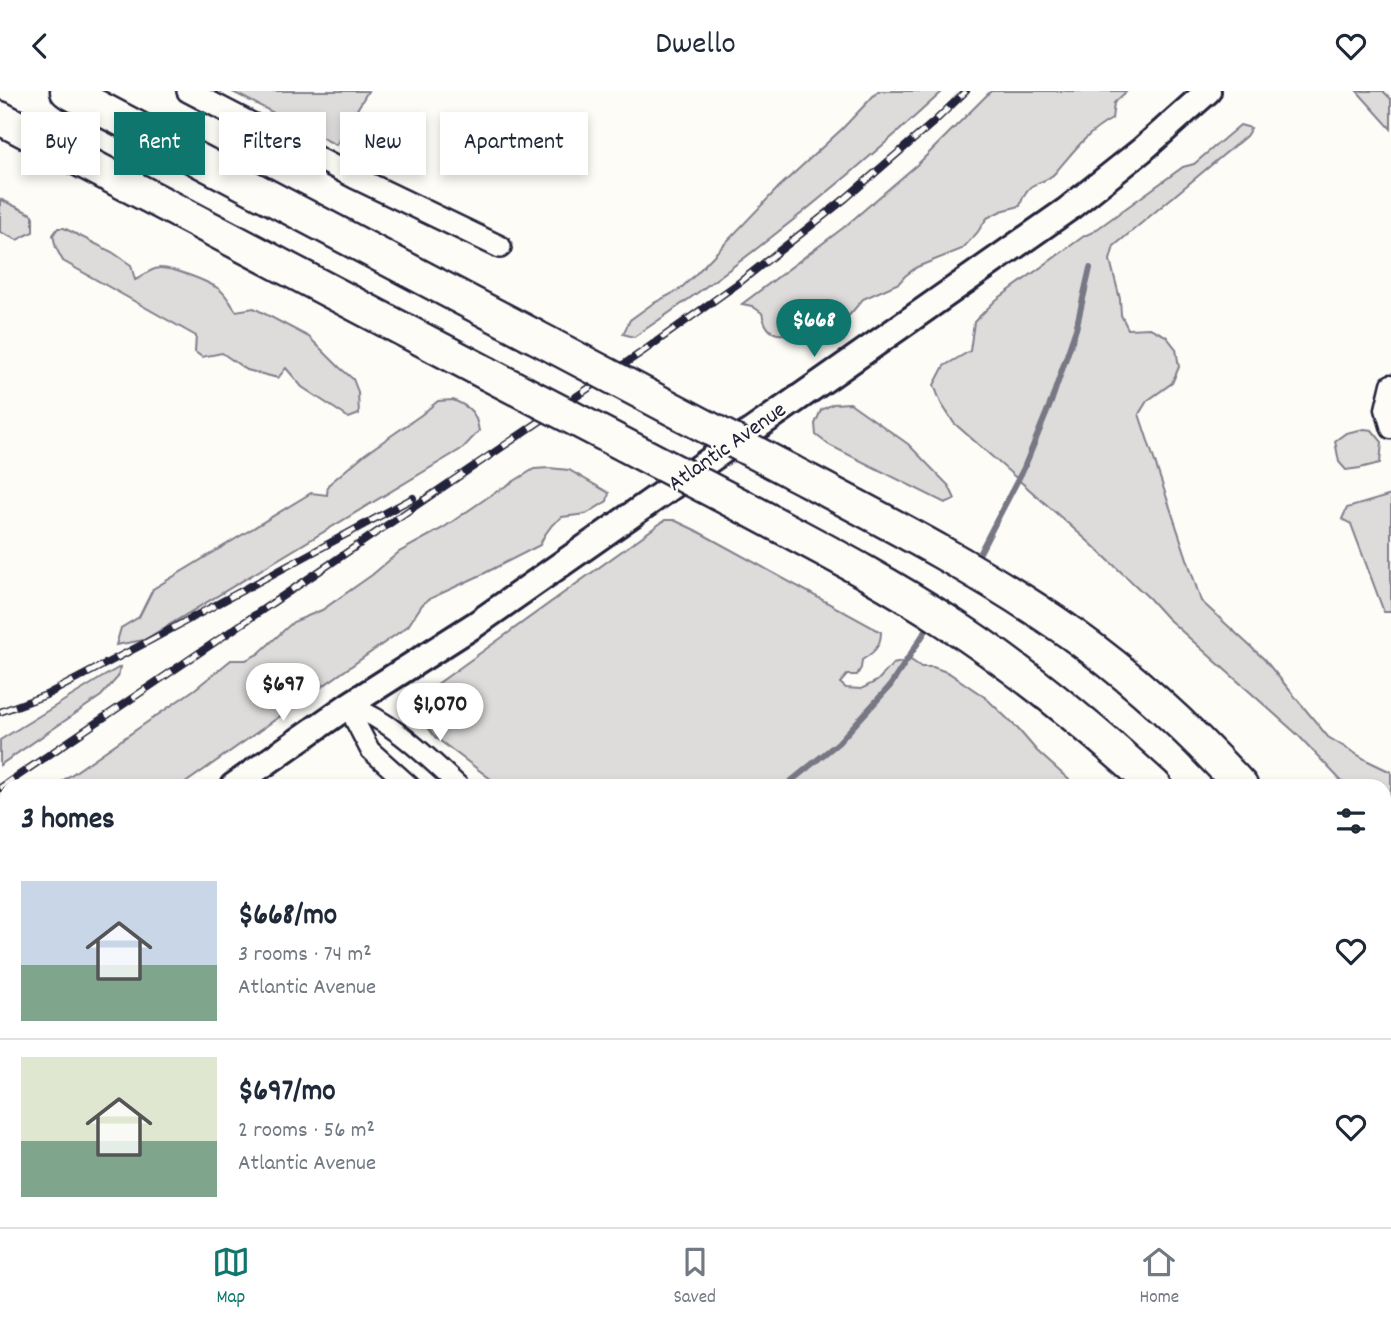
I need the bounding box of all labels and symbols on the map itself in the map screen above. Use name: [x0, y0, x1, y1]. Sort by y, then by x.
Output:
pin: $668: [773, 299, 855, 359]
street label: Atlantic Avenue: [662, 395, 794, 501]
pin: $697: [242, 663, 324, 723]
pin: $1,070: [383, 683, 497, 743]

